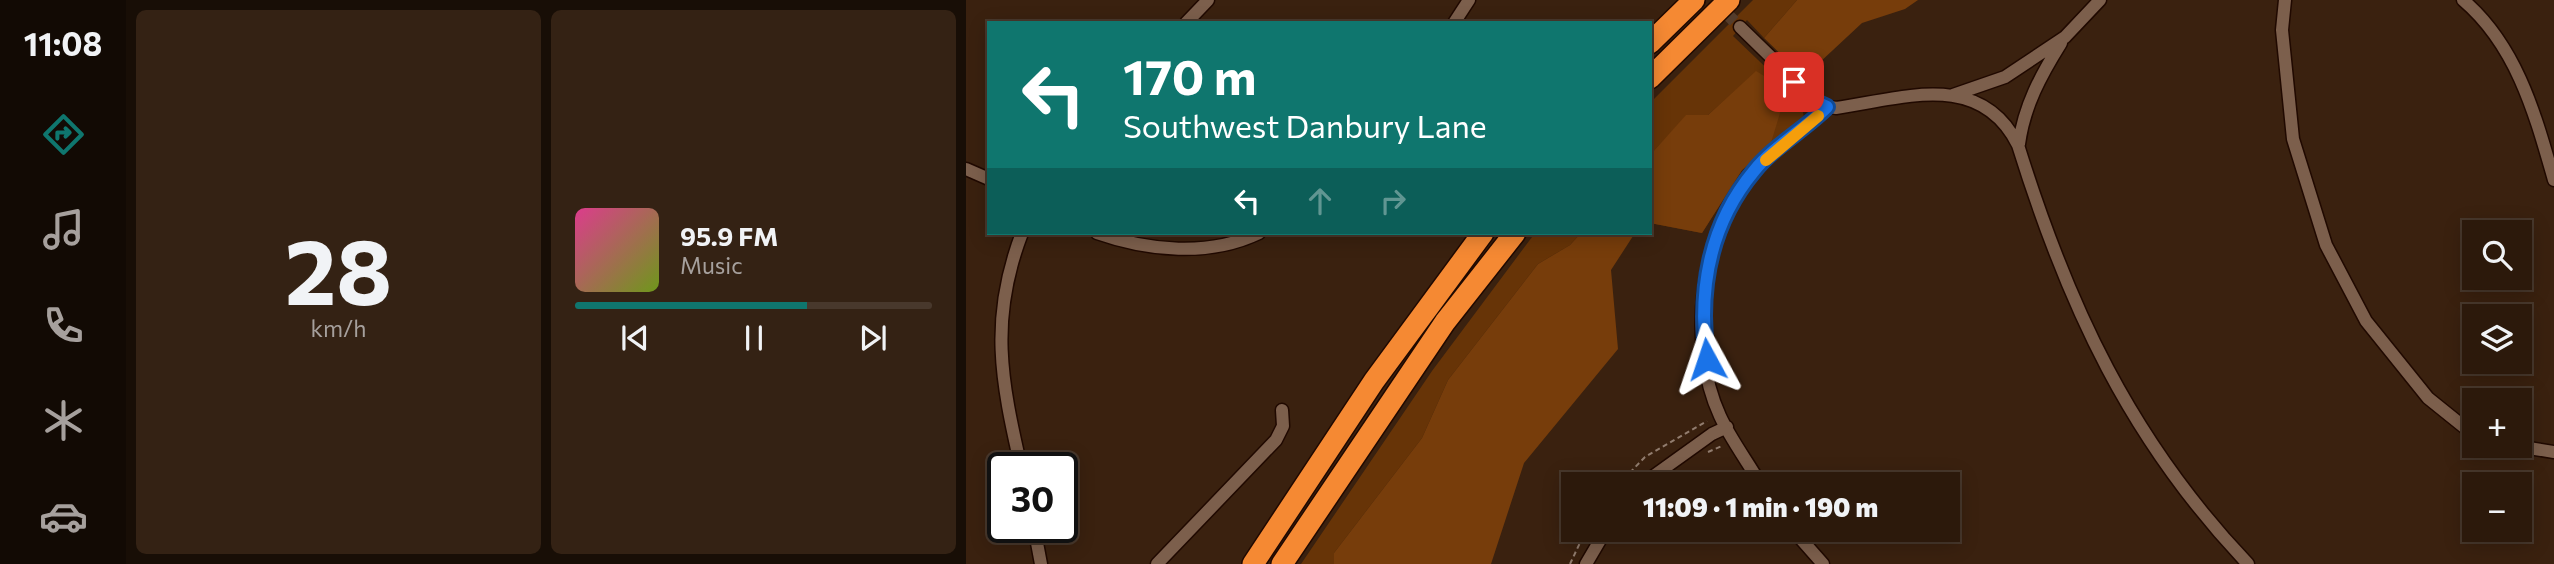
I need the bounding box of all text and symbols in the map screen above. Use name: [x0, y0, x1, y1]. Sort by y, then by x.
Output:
text: 11:08: [24, 23, 102, 63]
text: 170 m: [1123, 45, 1256, 105]
icon: left: [1008, 49, 1099, 140]
pin: [1764, 52, 1824, 112]
icon: arrive: [1775, 63, 1813, 101]
text: Southwest Danbury Lane: [1123, 105, 1487, 145]
icon: directions: [39, 110, 88, 159]
icon: left: [1228, 182, 1266, 220]
icon: ahead: [1301, 182, 1339, 220]
icon: right: [1374, 182, 1412, 220]
icon: music: [39, 205, 88, 254]
text: 28: [285, 212, 392, 324]
text: 95.9 FM: [680, 220, 778, 251]
map controls: [2462, 220, 2532, 542]
button: search: [2462, 220, 2532, 290]
text: Music: [680, 251, 743, 279]
icon: phone: [39, 301, 88, 350]
button: layers: [2462, 304, 2532, 374]
text: km/h: [311, 314, 366, 342]
icon: previous: [616, 319, 654, 357]
icon: pause: [735, 319, 773, 357]
icon: next: [854, 319, 892, 357]
position arrow: [1670, 322, 1744, 396]
button: +: [2462, 388, 2532, 458]
icon: climate: [39, 396, 88, 445]
speed limit sign: 30: [987, 452, 1078, 543]
button: −: [2462, 472, 2532, 542]
text: 11:09 · 1 min · 190 m: [1643, 491, 1878, 522]
icon: car: [39, 492, 88, 541]

